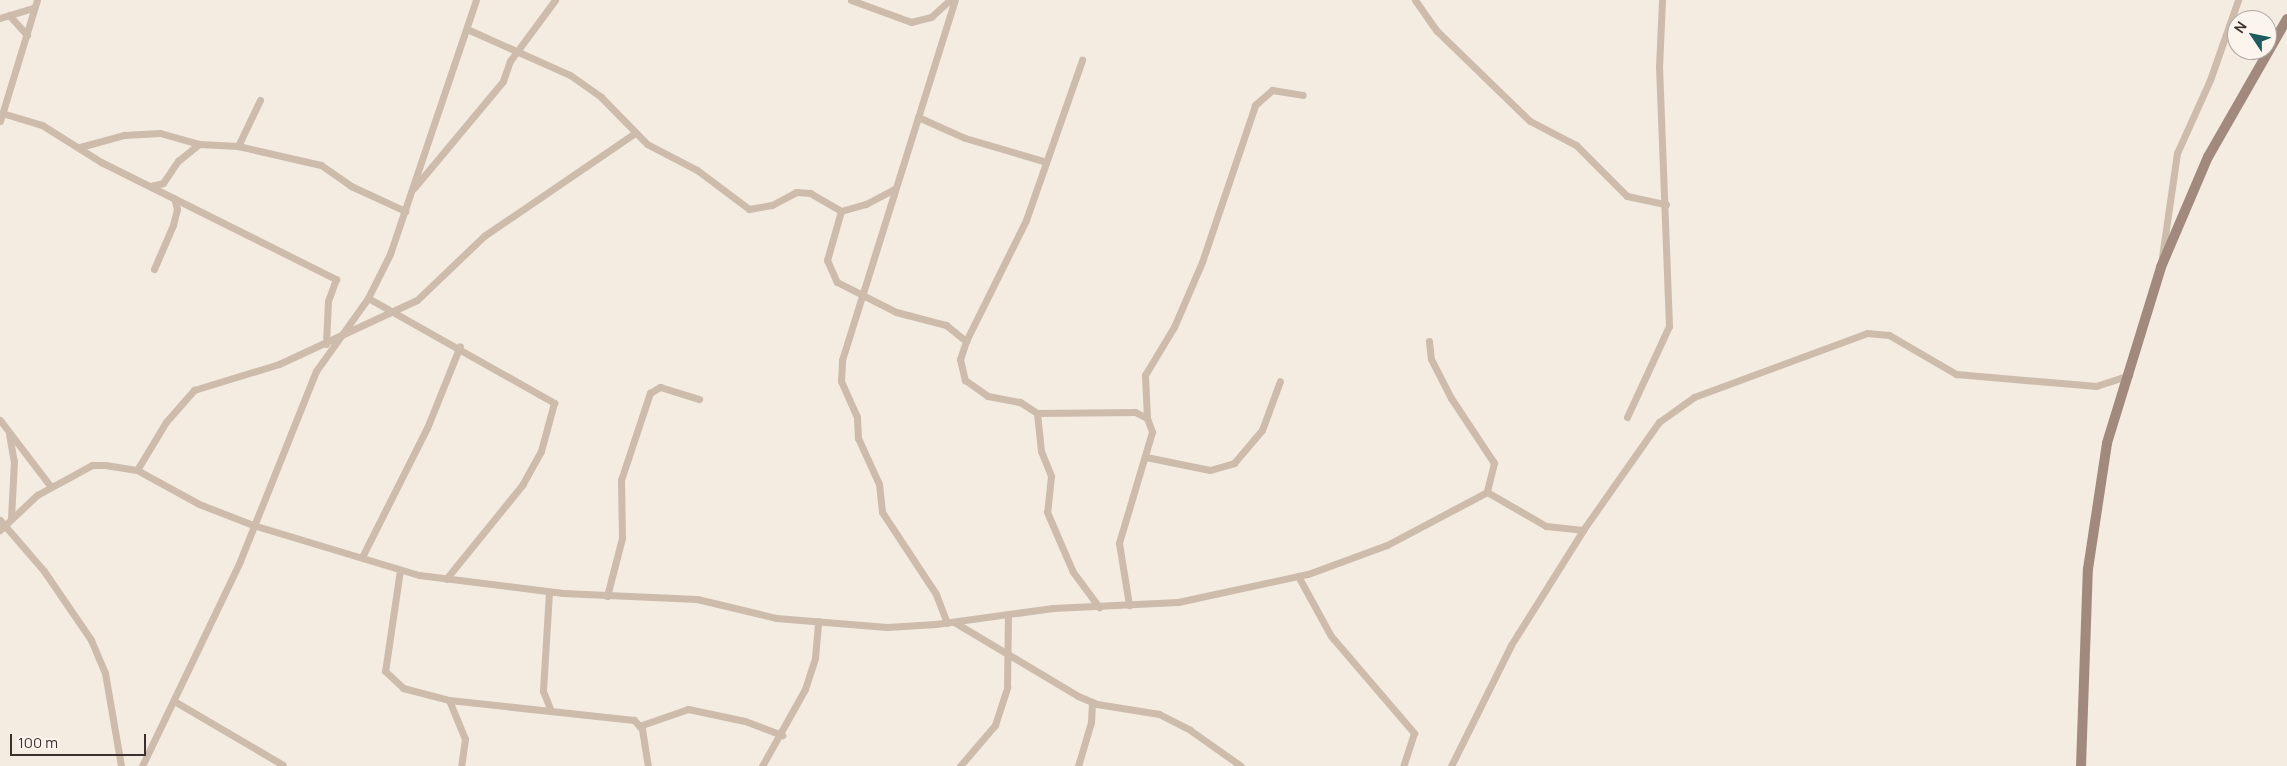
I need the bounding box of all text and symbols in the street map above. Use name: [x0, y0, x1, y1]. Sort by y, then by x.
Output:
north arrow: [2227, 10, 2277, 60]
text: N: [2229, 17, 2251, 36]
scale bar: [12, 724, 149, 756]
text: 100 m: [18, 732, 58, 753]

